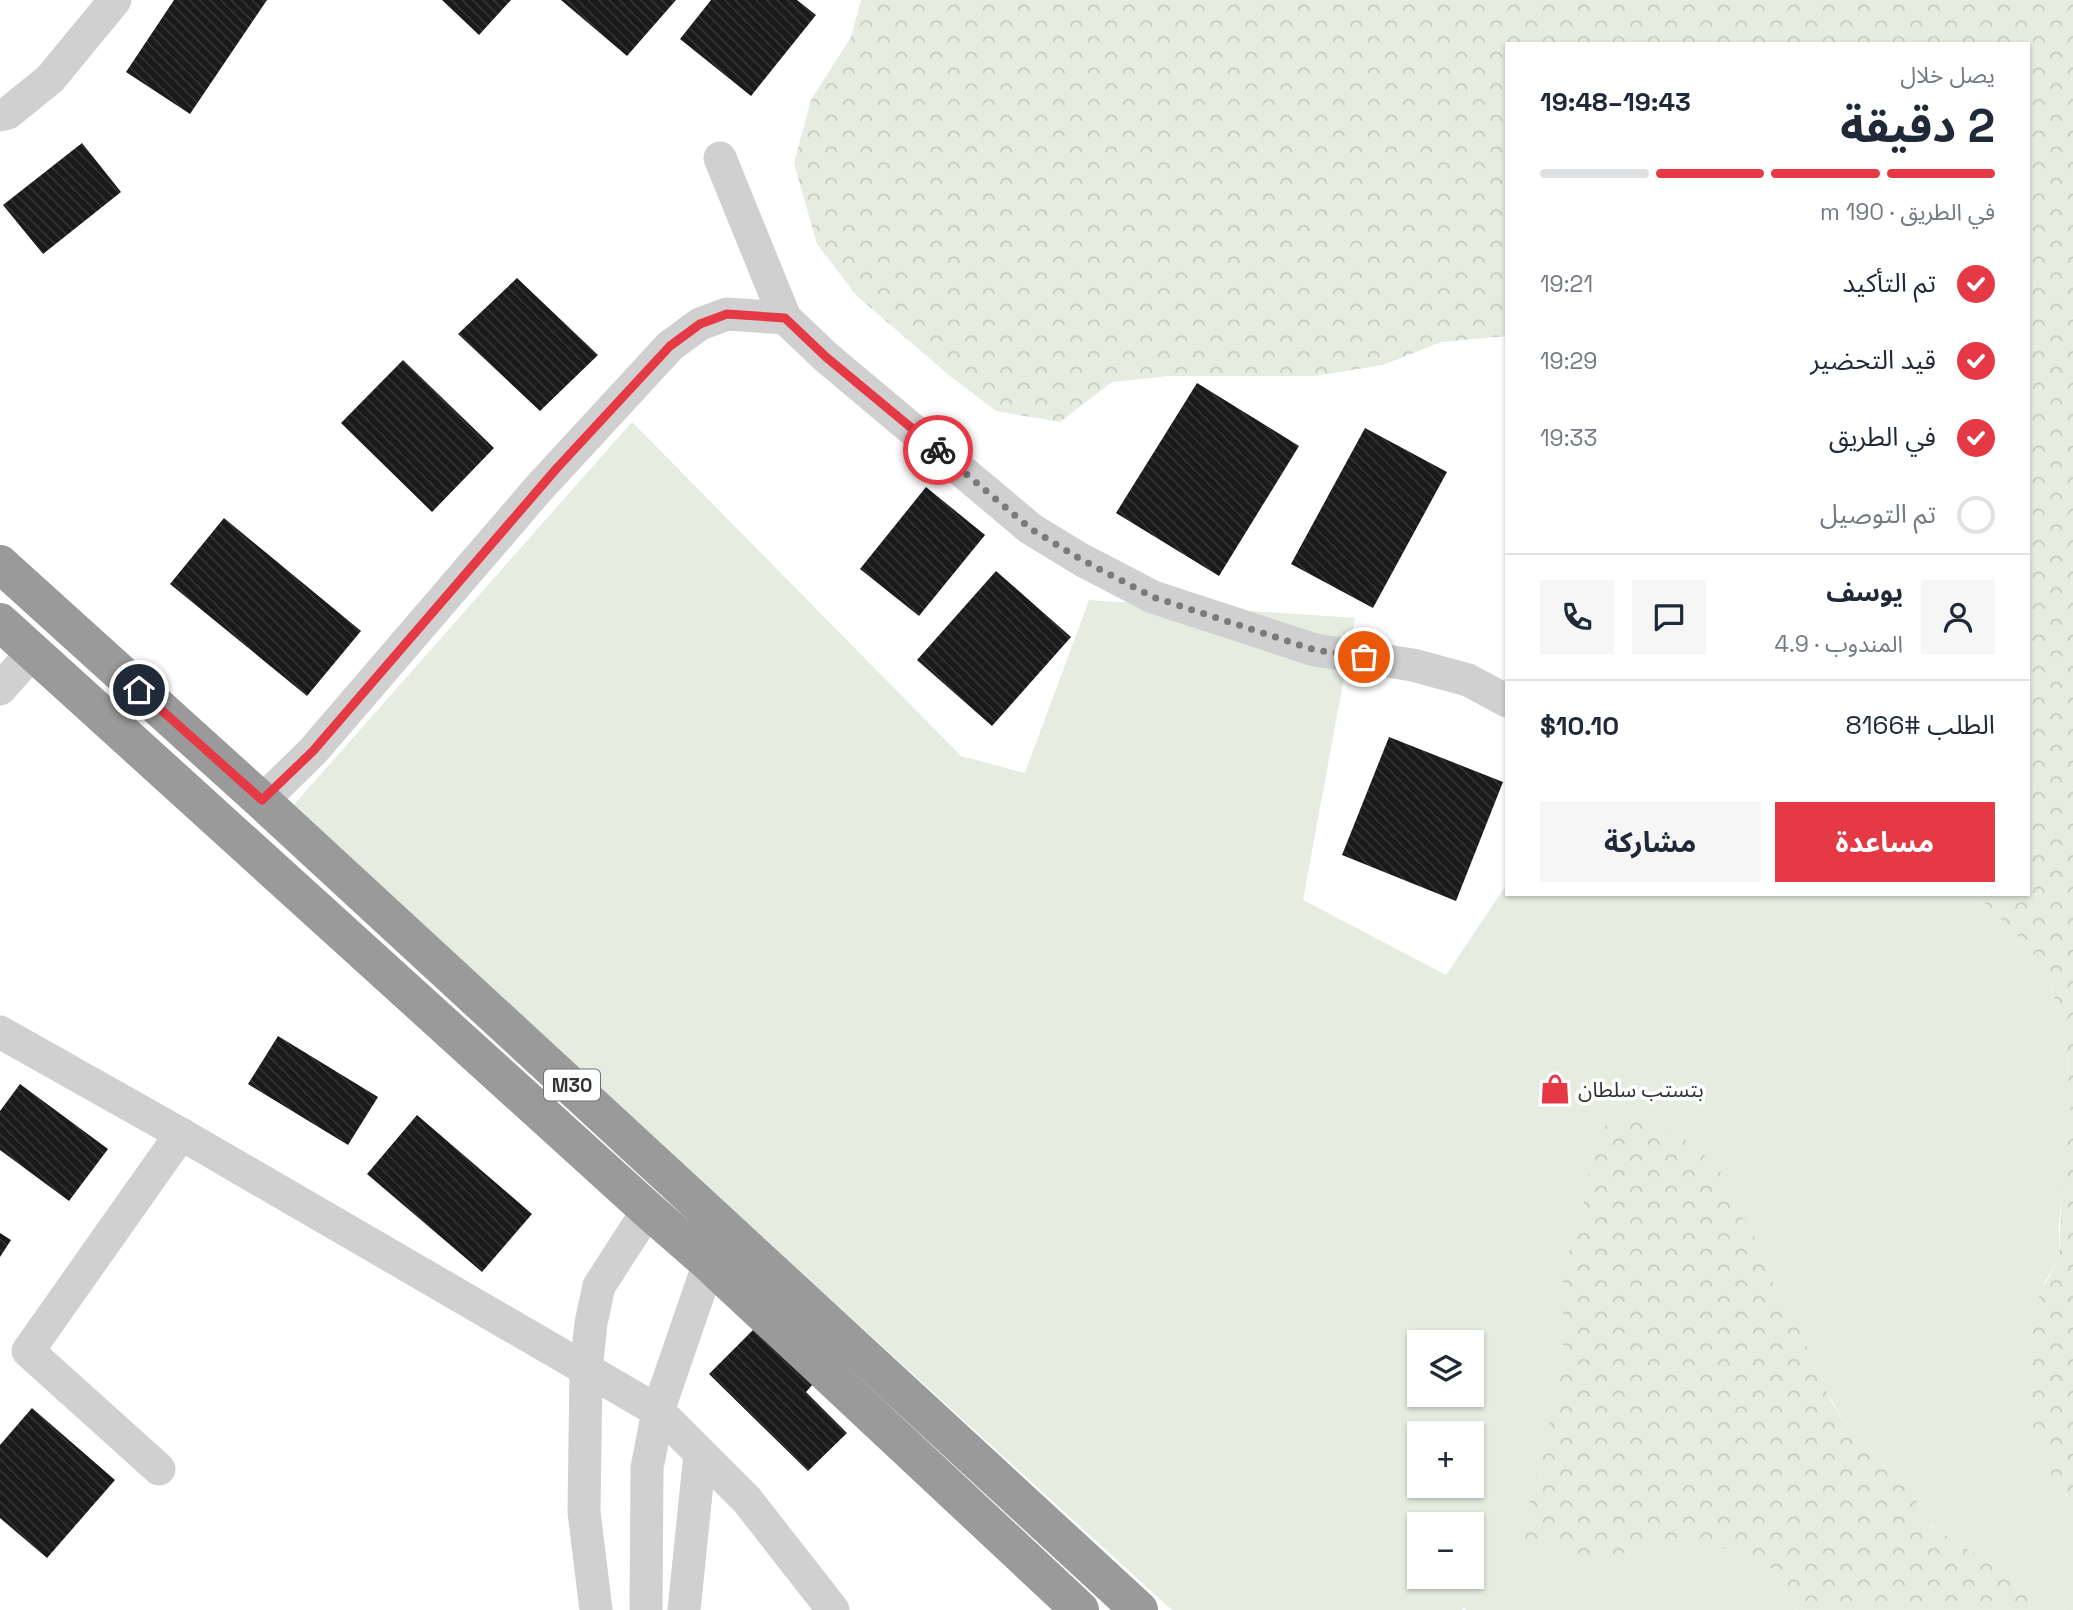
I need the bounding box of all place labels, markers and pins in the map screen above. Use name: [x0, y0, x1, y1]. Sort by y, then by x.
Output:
pin: [1334, 627, 1394, 687]
pin: [109, 660, 169, 720]
shop icon: بتستب سلطان: [1538, 1072, 1572, 1106]
place label: بتستب سلطان: [1578, 1076, 1704, 1103]

